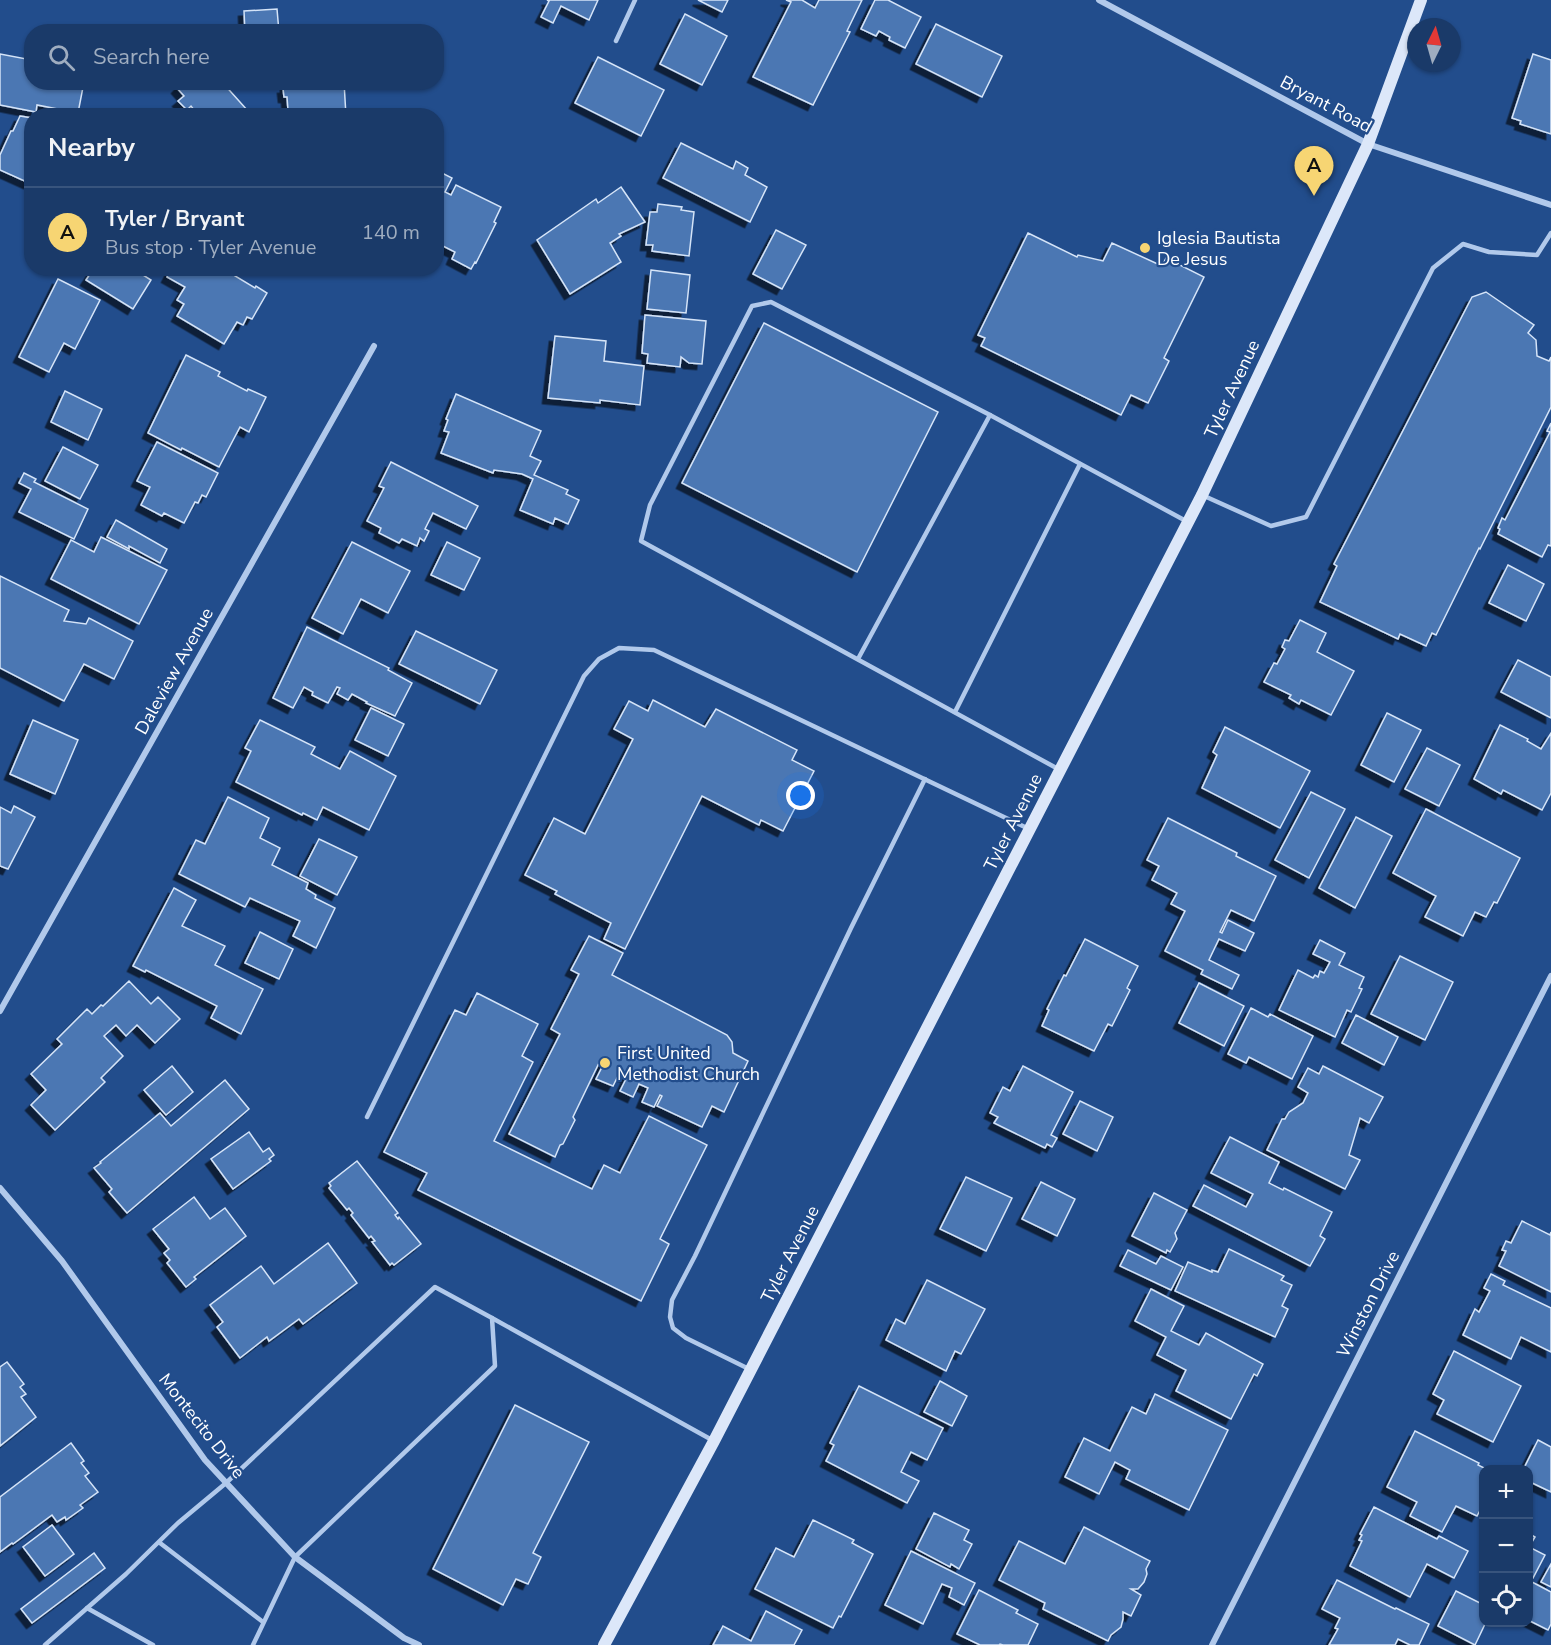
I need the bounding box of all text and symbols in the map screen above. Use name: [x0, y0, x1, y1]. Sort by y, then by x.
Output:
north arrow: [1407, 18, 1461, 72]
search box: [24, 24, 444, 90]
icon: search: [45, 41, 78, 74]
text: Search here: [93, 42, 210, 72]
street label: Bryant Road: [1276, 70, 1376, 138]
text: Nearby: [48, 130, 135, 165]
pin: A: [1294, 146, 1334, 196]
text: Tyler / Bryant: [105, 204, 244, 234]
text: A: [60, 219, 75, 246]
text: 140 m: [362, 219, 420, 246]
place label: Iglesia Bautista De Jesus: [1157, 226, 1281, 271]
text: Bus stop · Tyler Avenue: [105, 234, 316, 261]
marker: Iglesia Bautista De Jesus: [1138, 241, 1152, 255]
street label: Tyler Avenue: [1199, 336, 1265, 442]
street label: Daleview Avenue: [129, 603, 219, 739]
street label: Tyler Avenue: [978, 769, 1048, 875]
your location: [786, 781, 815, 810]
place label: First United Methodist Church: [617, 1041, 760, 1086]
marker: First United Methodist Church: [598, 1056, 612, 1070]
street label: Tyler Avenue: [755, 1201, 825, 1307]
street label: Winston Drive: [1331, 1247, 1405, 1361]
street label: Montecito Drive: [153, 1368, 251, 1484]
map controls: [1479, 1465, 1533, 1627]
button: +: [1479, 1465, 1533, 1519]
button: −: [1479, 1519, 1533, 1573]
button: locate: [1479, 1573, 1533, 1627]

